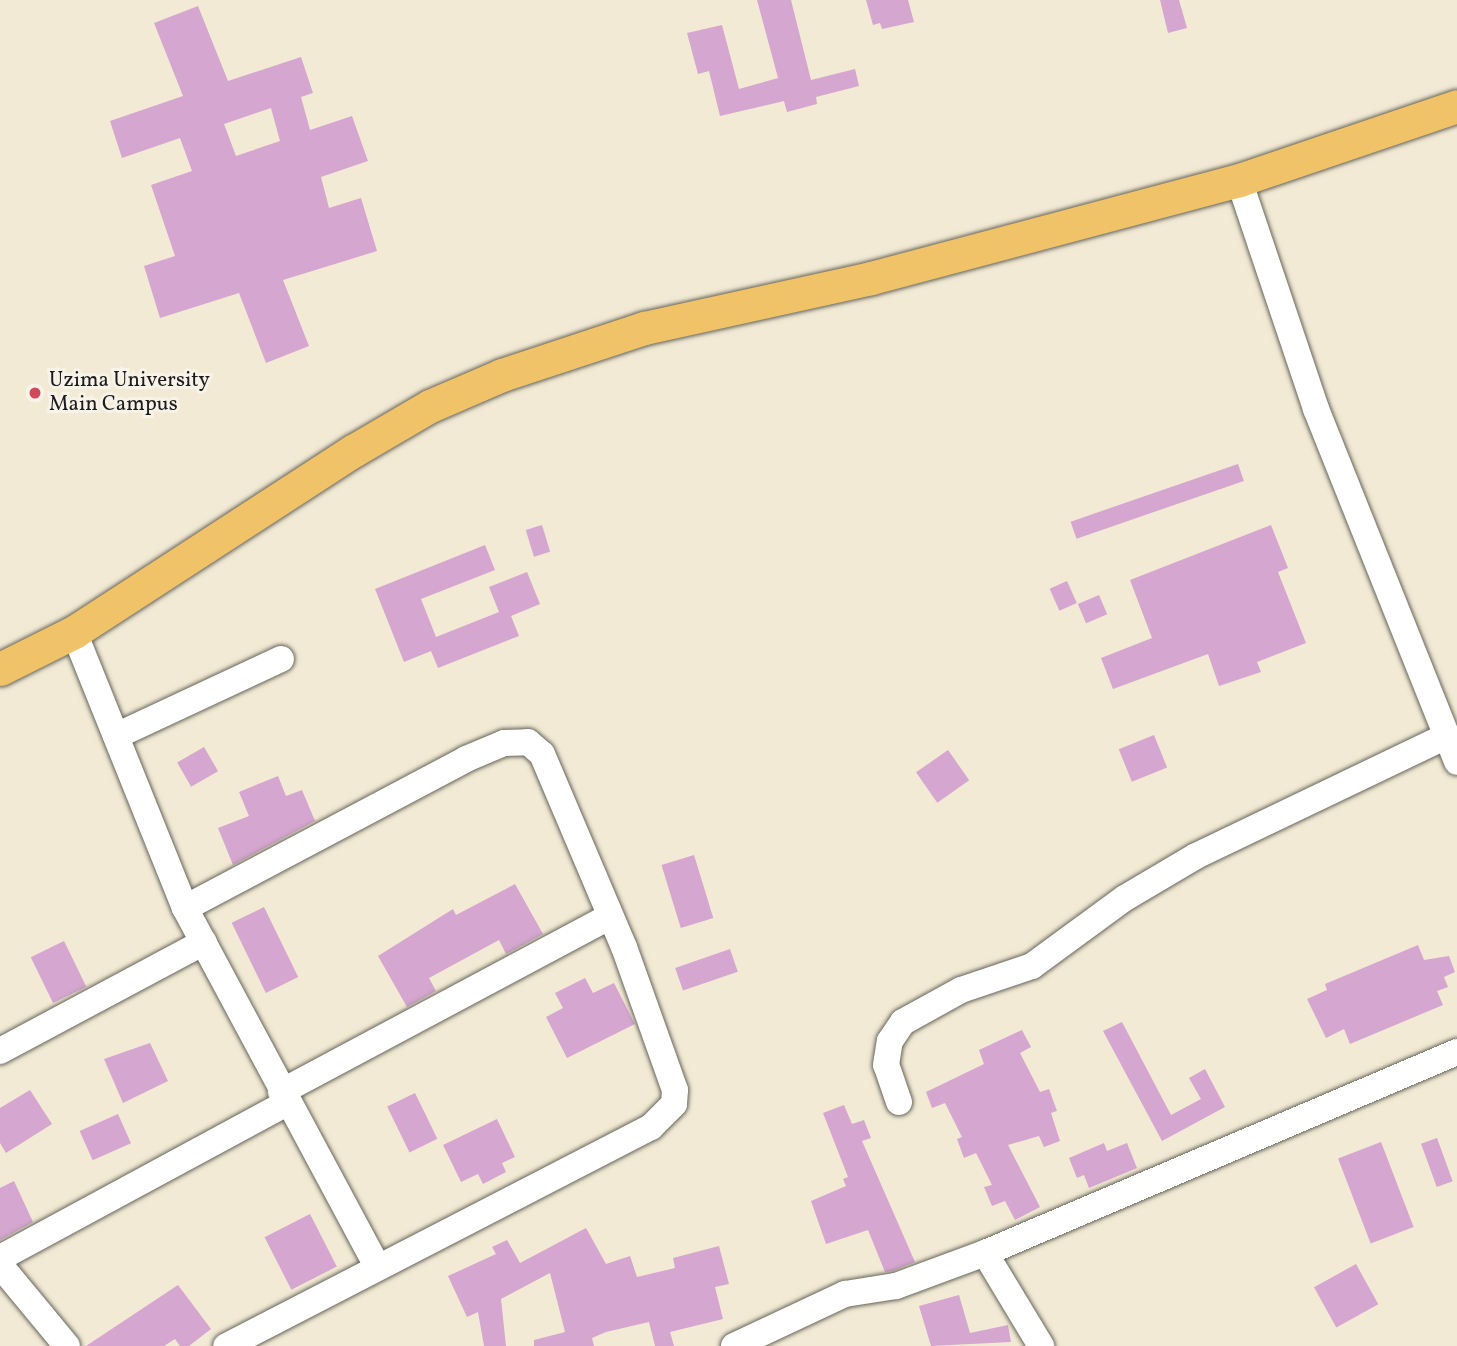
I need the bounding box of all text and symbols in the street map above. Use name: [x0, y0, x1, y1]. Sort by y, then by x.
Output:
place label: Uzima University Main Campus: [49, 368, 210, 418]
marker: Uzima University Main Campus: [27, 385, 43, 401]

